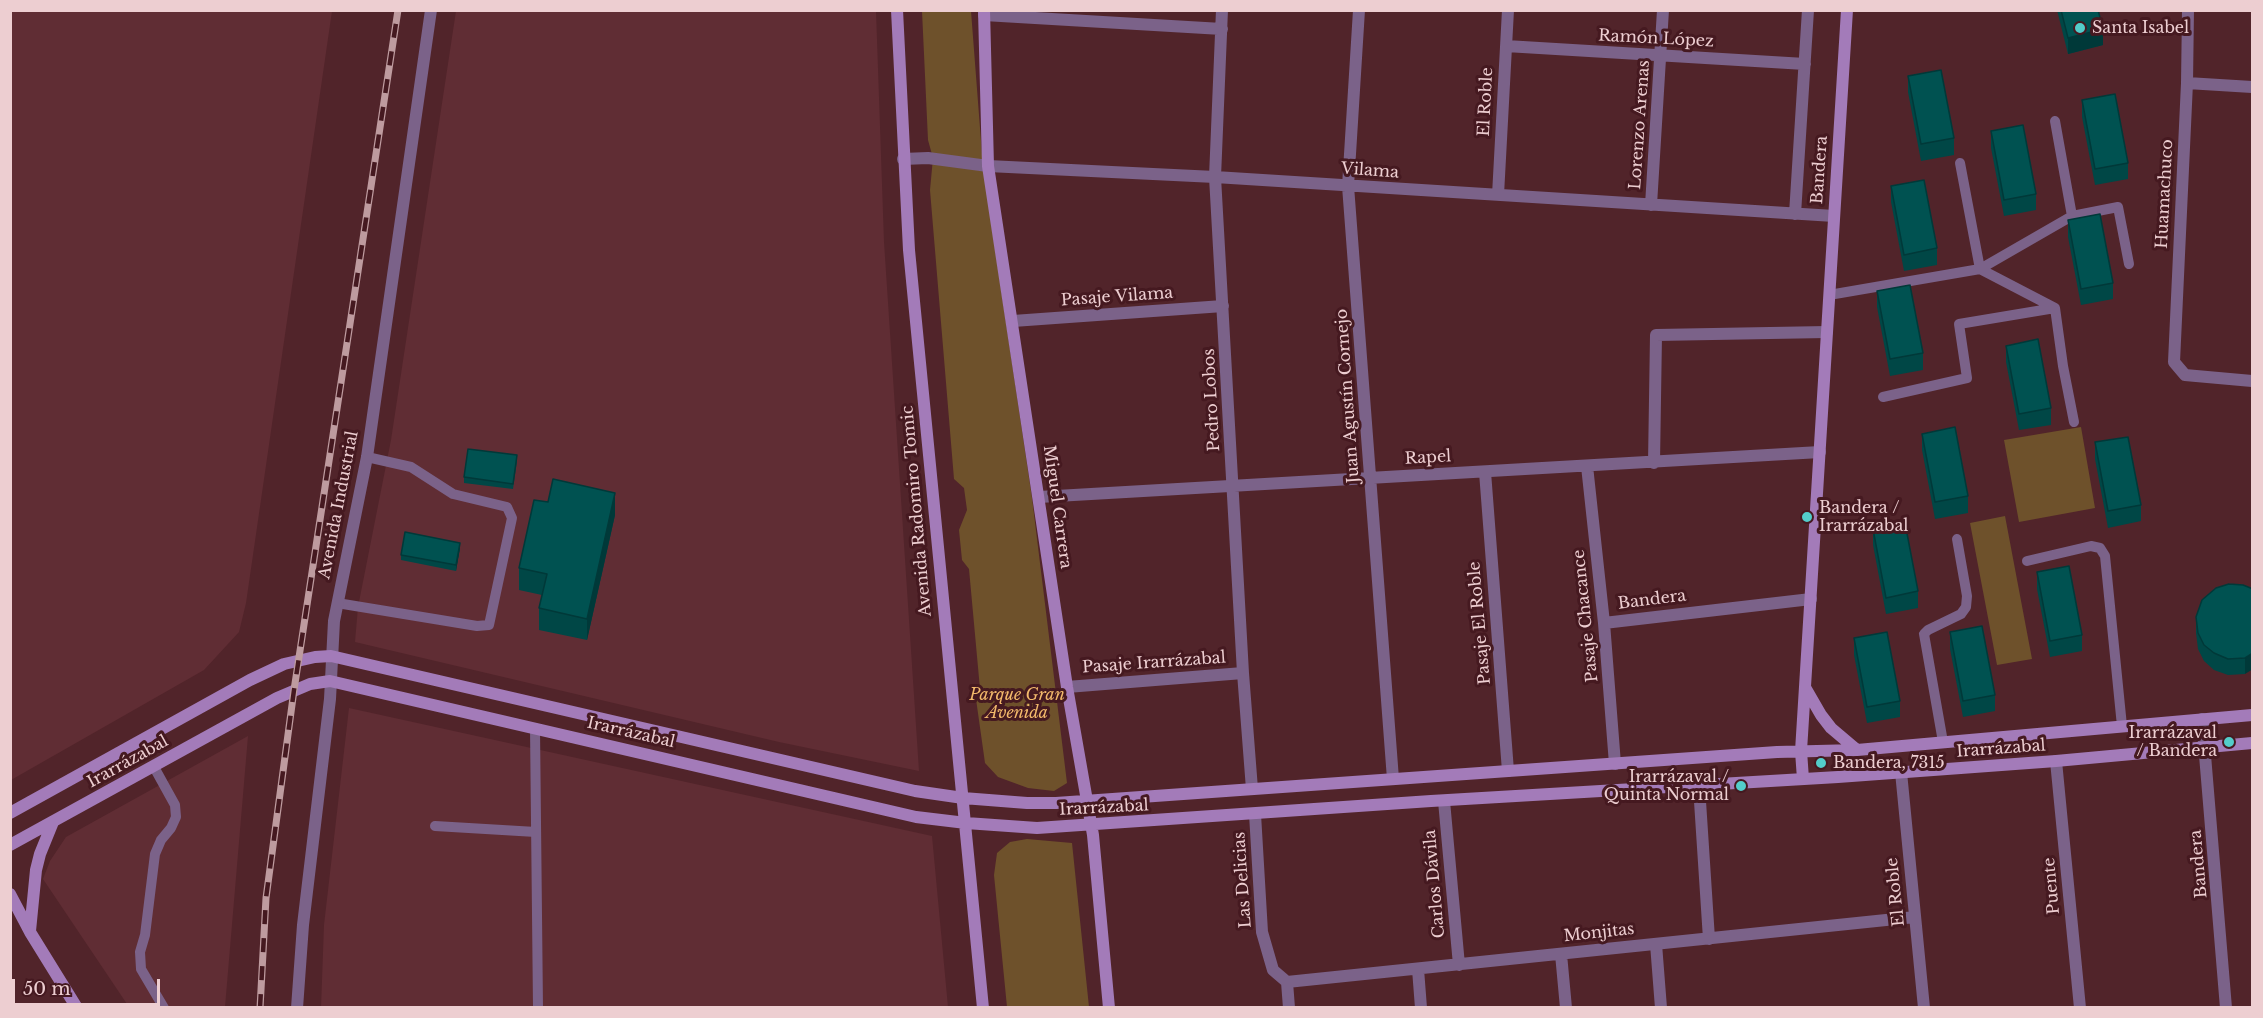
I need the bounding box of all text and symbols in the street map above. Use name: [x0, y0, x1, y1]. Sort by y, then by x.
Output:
place label: Santa Isabel: [2092, 18, 2189, 38]
marker: Santa Isabel: [2073, 21, 2087, 35]
street label: Ramón López: [1598, 26, 1714, 52]
street label: Lorenzo Arenas: [1626, 60, 1654, 190]
street label: El Roble: [1475, 67, 1497, 137]
street label: Bandera: [1808, 135, 1832, 205]
street label: Huamachuco: [2153, 139, 2177, 249]
street label: Vilama: [1340, 159, 1400, 183]
street label: Pasaje Vilama: [1060, 284, 1174, 310]
street label: Juan Agustín Cornejo: [1332, 308, 1364, 484]
street label: Pedro Lobos: [1200, 348, 1224, 452]
street label: Avenida Radomiro Tomic: [898, 405, 936, 617]
street label: Avenida Industrial: [315, 429, 363, 581]
street label: Miguel Carrera: [1039, 444, 1075, 570]
street label: Rapel: [1404, 447, 1452, 469]
place label: Bandera / Irarrázabal: [1819, 498, 1909, 536]
marker: Bandera / Irarrázabal: [1800, 510, 1814, 524]
street label: Pasaje Chacance: [1569, 549, 1603, 683]
street label: Pasaje El Roble: [1465, 561, 1495, 685]
street label: Bandera: [1617, 586, 1687, 614]
street label: Pasaje Irarrázabal: [1082, 648, 1226, 678]
park label: Parque Gran Avenida: [969, 685, 1065, 723]
street label: Irarrázabal: [585, 714, 677, 752]
place label: Irarrázaval / Bandera: [2129, 723, 2217, 761]
street label: Irarrázabal: [84, 732, 172, 792]
marker: Irarrázaval / Bandera: [2222, 735, 2236, 749]
street label: Irarrázabal: [1956, 736, 2046, 762]
place label: Bandera, 7315: [1833, 753, 1945, 773]
marker: Bandera, 7315: [1814, 756, 1828, 770]
place label: Irarrázaval / Quinta Normal: [1604, 767, 1729, 805]
marker: Irarrázaval / Quinta Normal: [1734, 779, 1748, 793]
street label: Irarrázabal: [1059, 796, 1149, 820]
street label: Carlos Dávila: [1421, 829, 1449, 939]
street label: Bandera: [2186, 829, 2212, 899]
street label: Las Delicias: [1230, 831, 1256, 929]
street label: El Roble: [1883, 857, 1909, 927]
street label: Puente: [2040, 857, 2064, 915]
street label: Monjitas: [1563, 920, 1635, 946]
scale bar: [15, 967, 164, 1005]
text: 50 m: [23, 978, 71, 1000]

